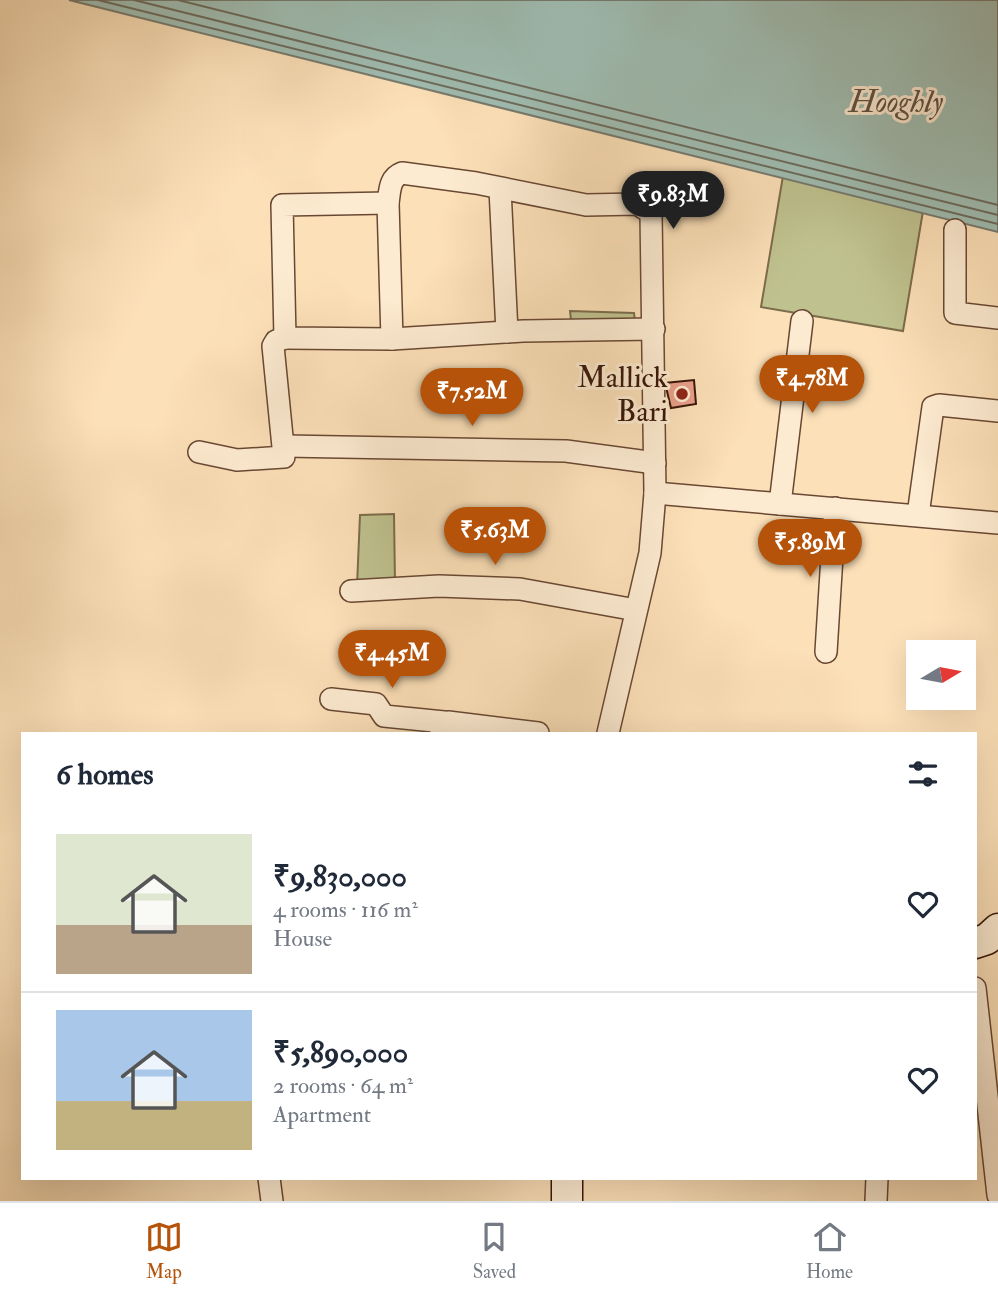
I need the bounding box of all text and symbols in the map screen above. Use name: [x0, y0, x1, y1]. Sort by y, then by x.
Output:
water label: Hooghly: [847, 82, 943, 122]
pin: ₹9.83M: [616, 172, 730, 231]
text: ₹9.83M: [637, 179, 709, 208]
pin: ₹4.78M: [755, 356, 869, 415]
place label: Mallick Bari: [577, 359, 668, 430]
text: ₹4.78M: [775, 363, 849, 392]
pin: ₹7.52M: [415, 368, 529, 428]
text: ₹7.52M: [436, 376, 508, 405]
marker: Mallick Bari: [674, 386, 690, 402]
pin: ₹5.63M: [438, 508, 552, 567]
text: ₹5.63M: [460, 515, 530, 544]
pin: ₹5.89M: [753, 520, 867, 579]
text: ₹5.89M: [774, 527, 846, 556]
pin: ₹4.45M: [335, 630, 449, 690]
text: ₹4.45M: [354, 638, 430, 667]
north arrow: [906, 640, 976, 710]
map controls: [906, 640, 976, 710]
icon: filters: [904, 755, 942, 793]
text: 6 homes: [56, 756, 154, 793]
text: ₹9,830,000: [273, 858, 407, 895]
icon: home: [112, 862, 196, 946]
icon: heart: [904, 885, 942, 923]
text: 4 rooms · 116 m²: [273, 895, 418, 924]
text: House: [273, 924, 332, 953]
text: ₹5,890,000: [273, 1034, 408, 1071]
icon: home: [112, 1038, 196, 1122]
icon: heart: [904, 1061, 942, 1099]
text: 2 rooms · 64 m²: [273, 1071, 413, 1100]
text: Apartment: [273, 1100, 371, 1129]
tab: Map: [145, 1218, 183, 1284]
tab: Saved: [473, 1218, 516, 1284]
tab: Home: [806, 1218, 853, 1284]

